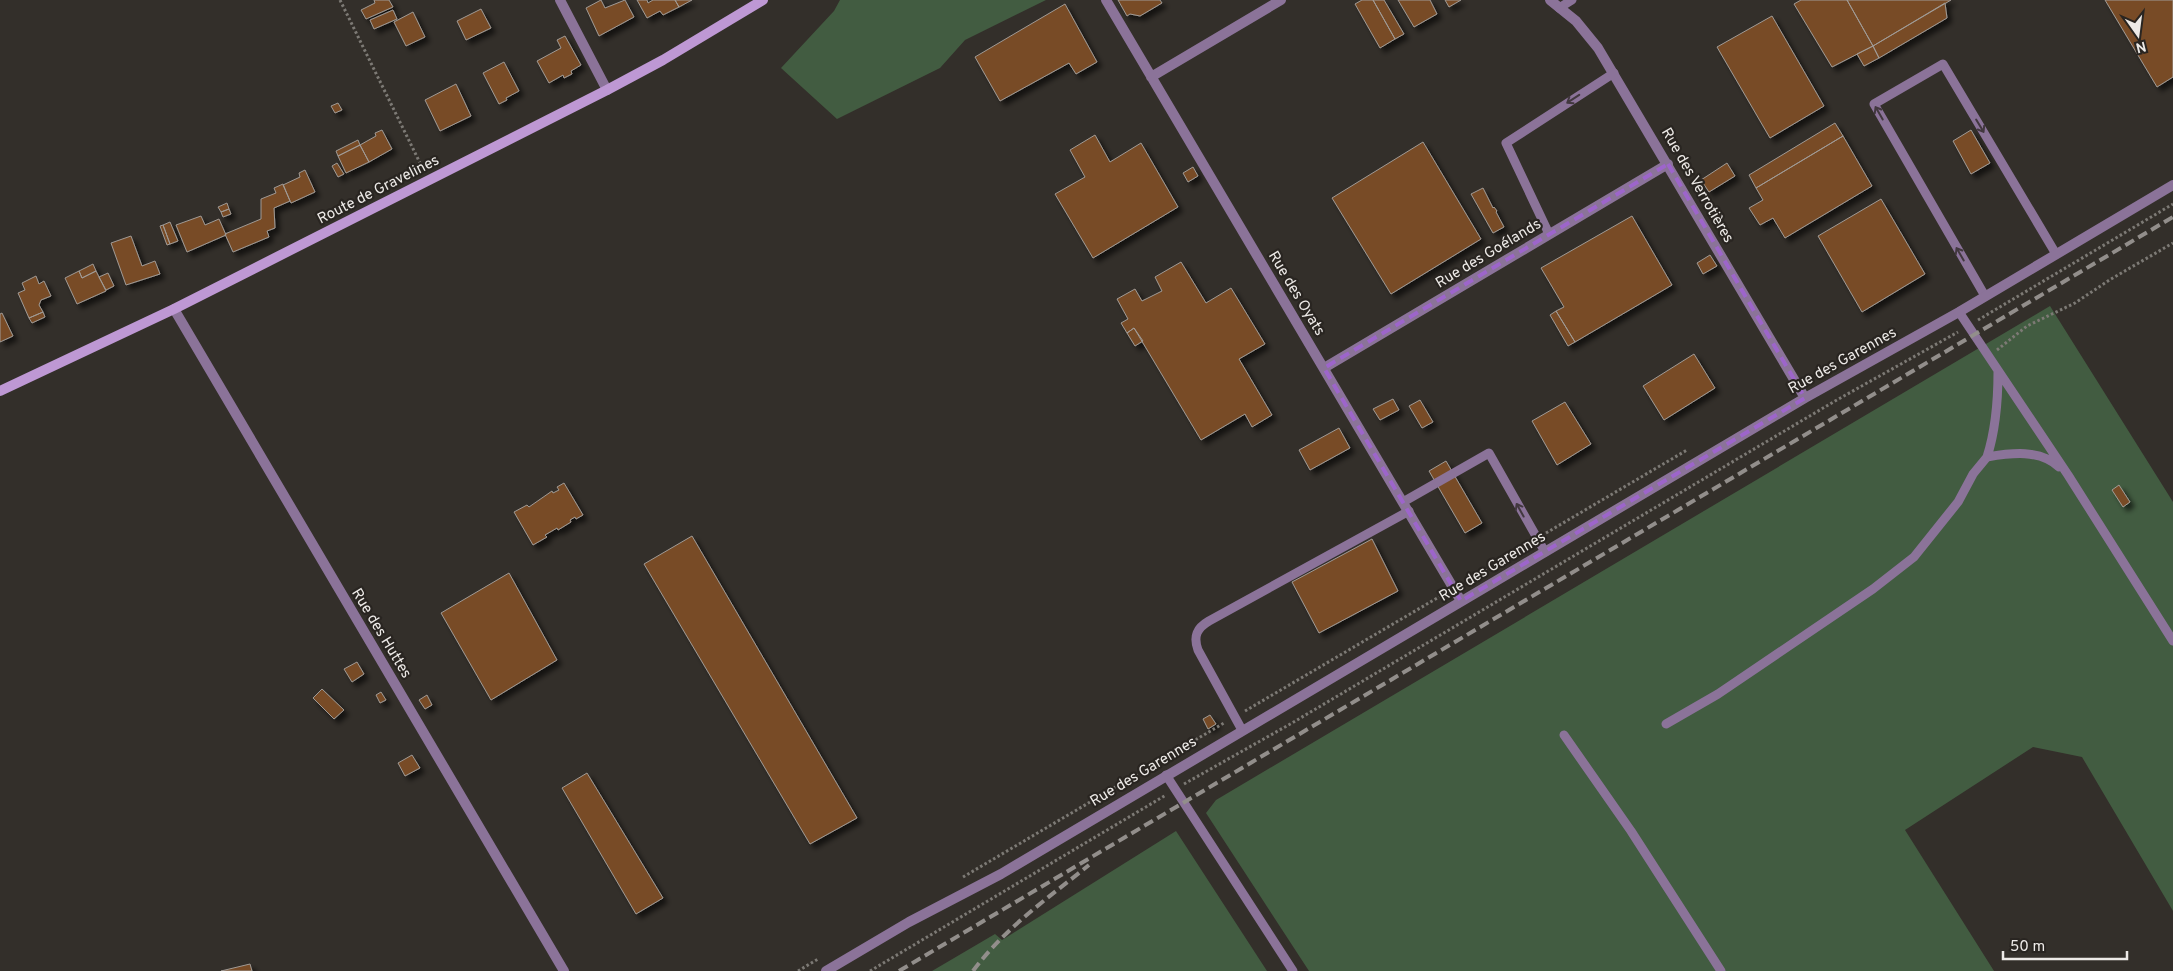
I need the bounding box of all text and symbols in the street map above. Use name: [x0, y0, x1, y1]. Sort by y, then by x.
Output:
north arrow: [2113, 10, 2163, 60]
text: N: [2134, 37, 2148, 56]
one-way arrow: [1567, 95, 1581, 105]
one-way arrow: [1873, 107, 1883, 121]
one-way arrow: [1975, 118, 1985, 132]
street label: Rue des Verrotières: [1656, 125, 1737, 247]
street label: Route de Gravelines: [315, 151, 443, 229]
street label: Rue des Goélands: [1433, 215, 1545, 293]
street label: Rue des Oyats: [1263, 248, 1328, 340]
one-way arrow: [1955, 248, 1965, 262]
street label: Rue des Garennes: [1785, 324, 1900, 399]
one-way arrow: [1515, 503, 1525, 517]
street label: Rue des Garennes: [1436, 528, 1550, 607]
street label: Rue des Huttes: [346, 585, 415, 682]
street label: Rue des Garennes: [1087, 733, 1201, 812]
scale bar: [2003, 928, 2127, 960]
text: 50 m: [2010, 938, 2045, 957]

